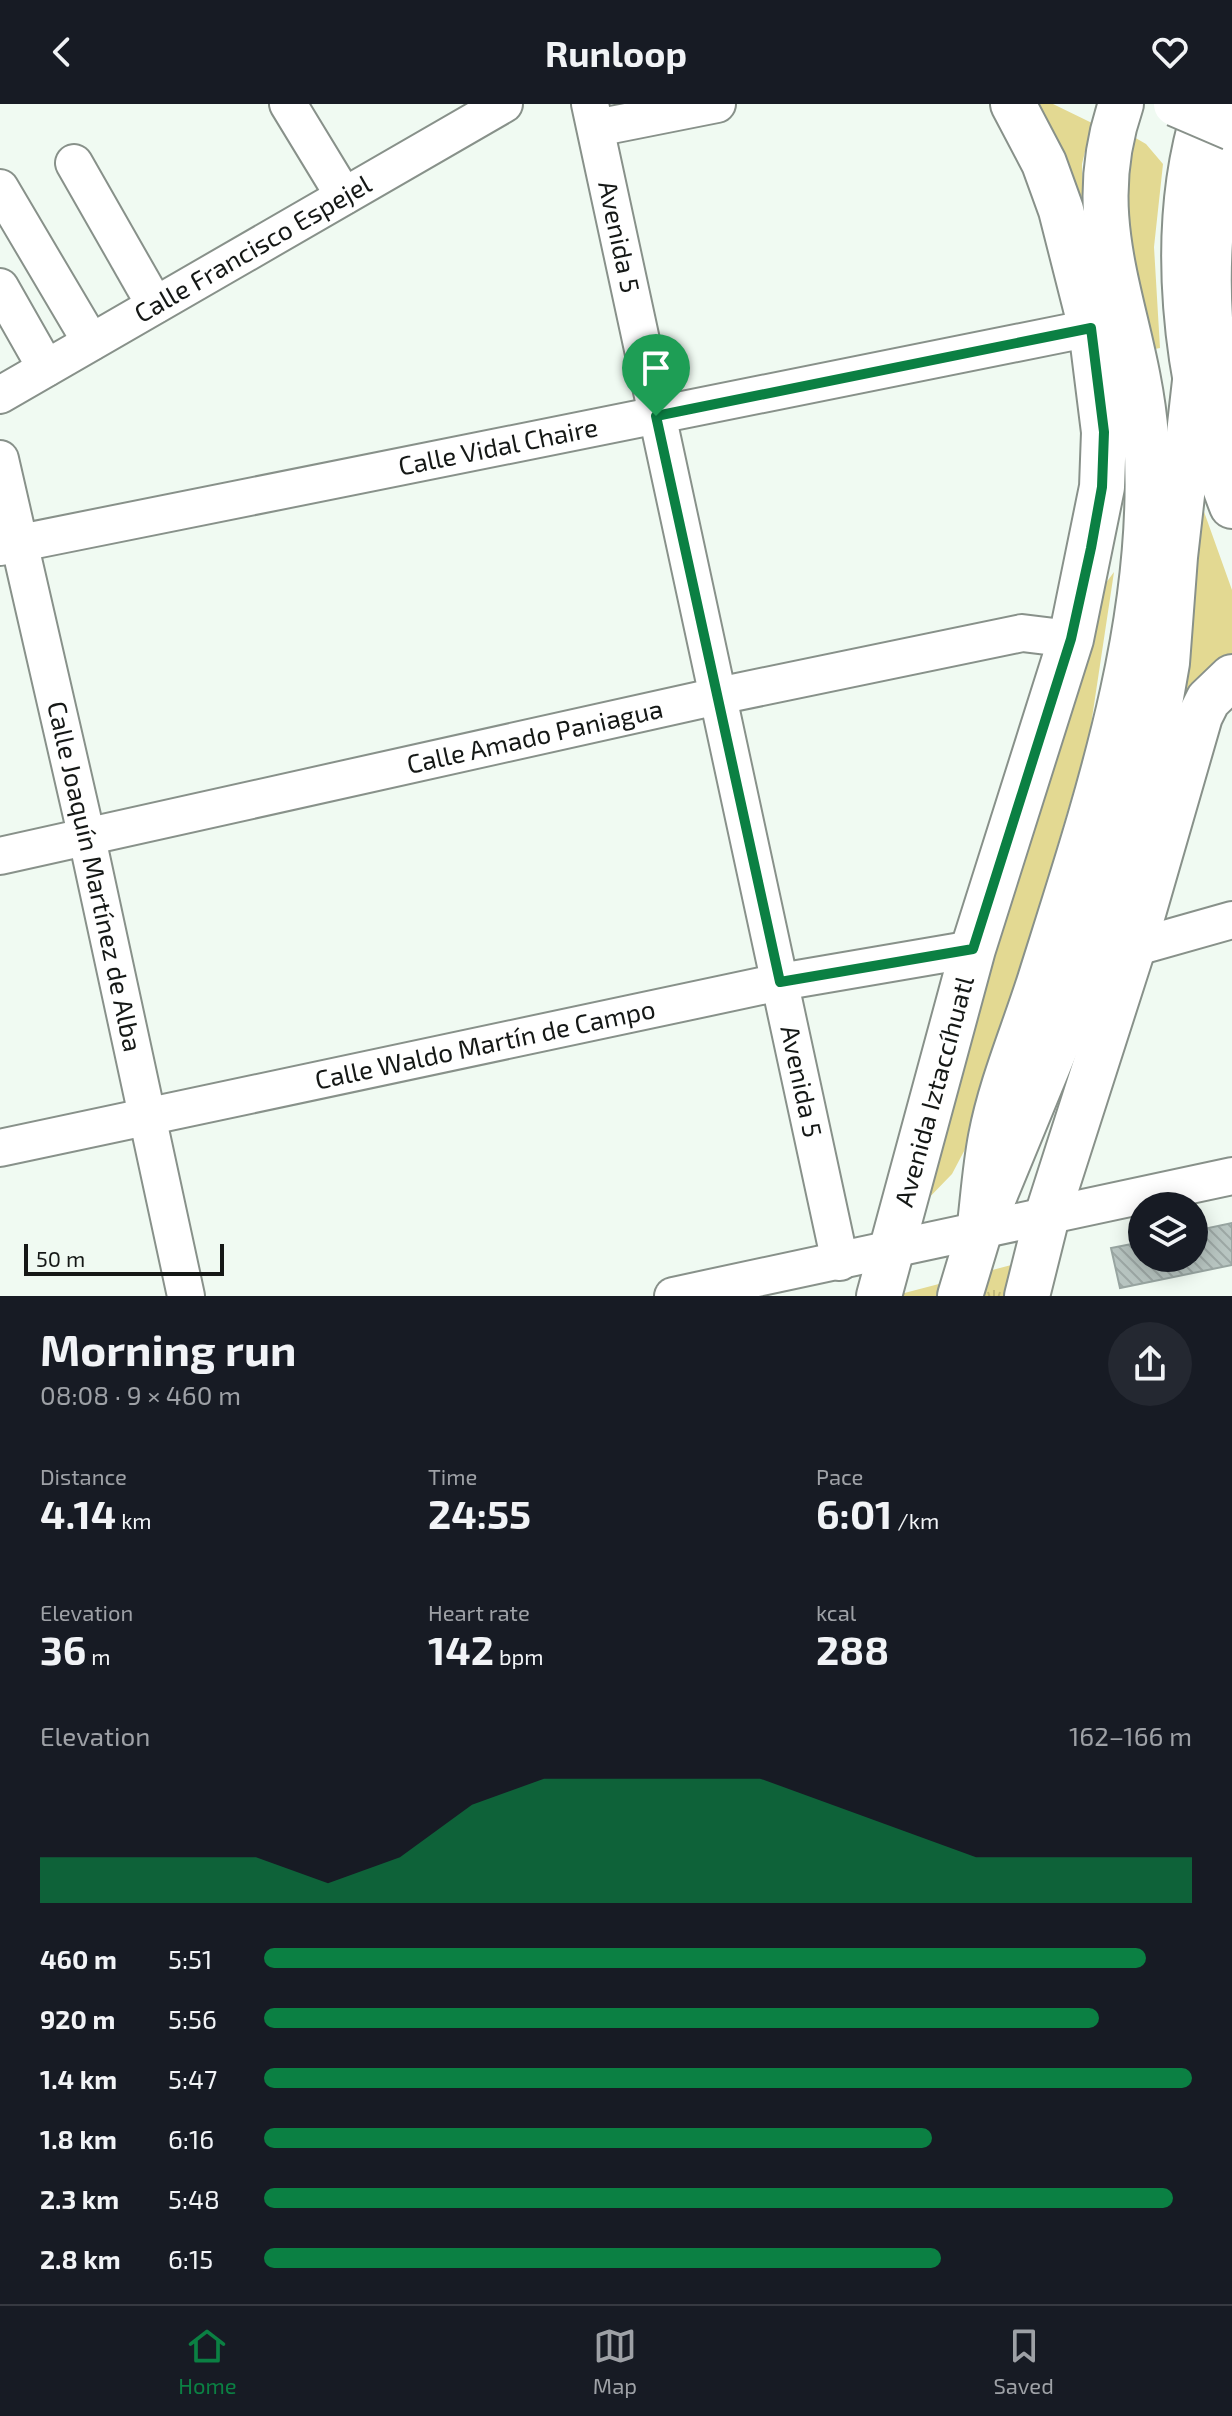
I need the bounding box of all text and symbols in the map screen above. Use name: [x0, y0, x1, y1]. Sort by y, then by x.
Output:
icon: back: [40, 30, 84, 74]
icon: heart: [1148, 30, 1192, 74]
text: Runloop: [545, 31, 687, 74]
street label: Calle Francisco Espejel: [128, 167, 376, 328]
street label: Avenida 5: [593, 178, 647, 295]
pin: [622, 334, 690, 416]
icon: arrive: [634, 346, 678, 390]
street label: Calle Vidal Chaire: [395, 410, 600, 481]
street label: Calle Amado Paniagua: [404, 692, 666, 779]
street label: Calle Joaquín Martínez de Alba: [42, 698, 150, 1054]
street label: Avenida Iztaccíhuatl: [887, 972, 979, 1210]
street label: Calle Waldo Martín de Campo: [312, 992, 658, 1095]
street label: Avenida 5: [775, 1022, 830, 1140]
map controls: [1128, 1192, 1208, 1272]
button: layers: [1128, 1192, 1208, 1272]
scale bar: [24, 1240, 224, 1276]
text: 50 m: [36, 1245, 85, 1271]
text: Morning run: [40, 1322, 296, 1375]
button: share: [1108, 1322, 1192, 1406]
text: 08:08 · 9 × 460 m: [40, 1379, 241, 1410]
text: Distance: [40, 1463, 127, 1489]
text: Time: [428, 1463, 477, 1489]
text: Pace: [816, 1463, 863, 1489]
text: 4.14: [40, 1489, 116, 1537]
text: 24:55: [428, 1489, 531, 1537]
text: 6:01: [816, 1489, 892, 1537]
text: km: [116, 1507, 152, 1533]
text: /km: [892, 1507, 939, 1533]
text: Elevation: [40, 1599, 133, 1625]
text: Heart rate: [428, 1599, 530, 1625]
text: kcal: [816, 1599, 856, 1625]
text: 36: [40, 1625, 86, 1673]
text: 142: [428, 1625, 494, 1673]
text: 288: [816, 1625, 889, 1673]
text: m: [86, 1643, 110, 1669]
text: bpm: [494, 1643, 543, 1669]
text: Elevation: [40, 1720, 150, 1751]
text: 162–166 m: [1069, 1720, 1192, 1751]
text: 460 m: [40, 1943, 117, 1974]
text: 5:51: [168, 1943, 212, 1974]
text: 920 m: [40, 2003, 115, 2034]
text: 5:56: [168, 2003, 217, 2034]
text: 1.4 km: [40, 2063, 117, 2094]
text: 5:47: [168, 2063, 217, 2094]
text: 1.8 km: [40, 2123, 117, 2154]
text: 6:16: [168, 2123, 214, 2154]
text: 2.3 km: [40, 2183, 119, 2214]
text: 5:48: [168, 2183, 220, 2214]
text: 2.8 km: [40, 2243, 121, 2274]
text: 6:15: [168, 2243, 213, 2274]
tab: Home: [178, 2324, 236, 2398]
tab: Map: [593, 2324, 637, 2398]
tab: Saved: [993, 2324, 1054, 2398]

